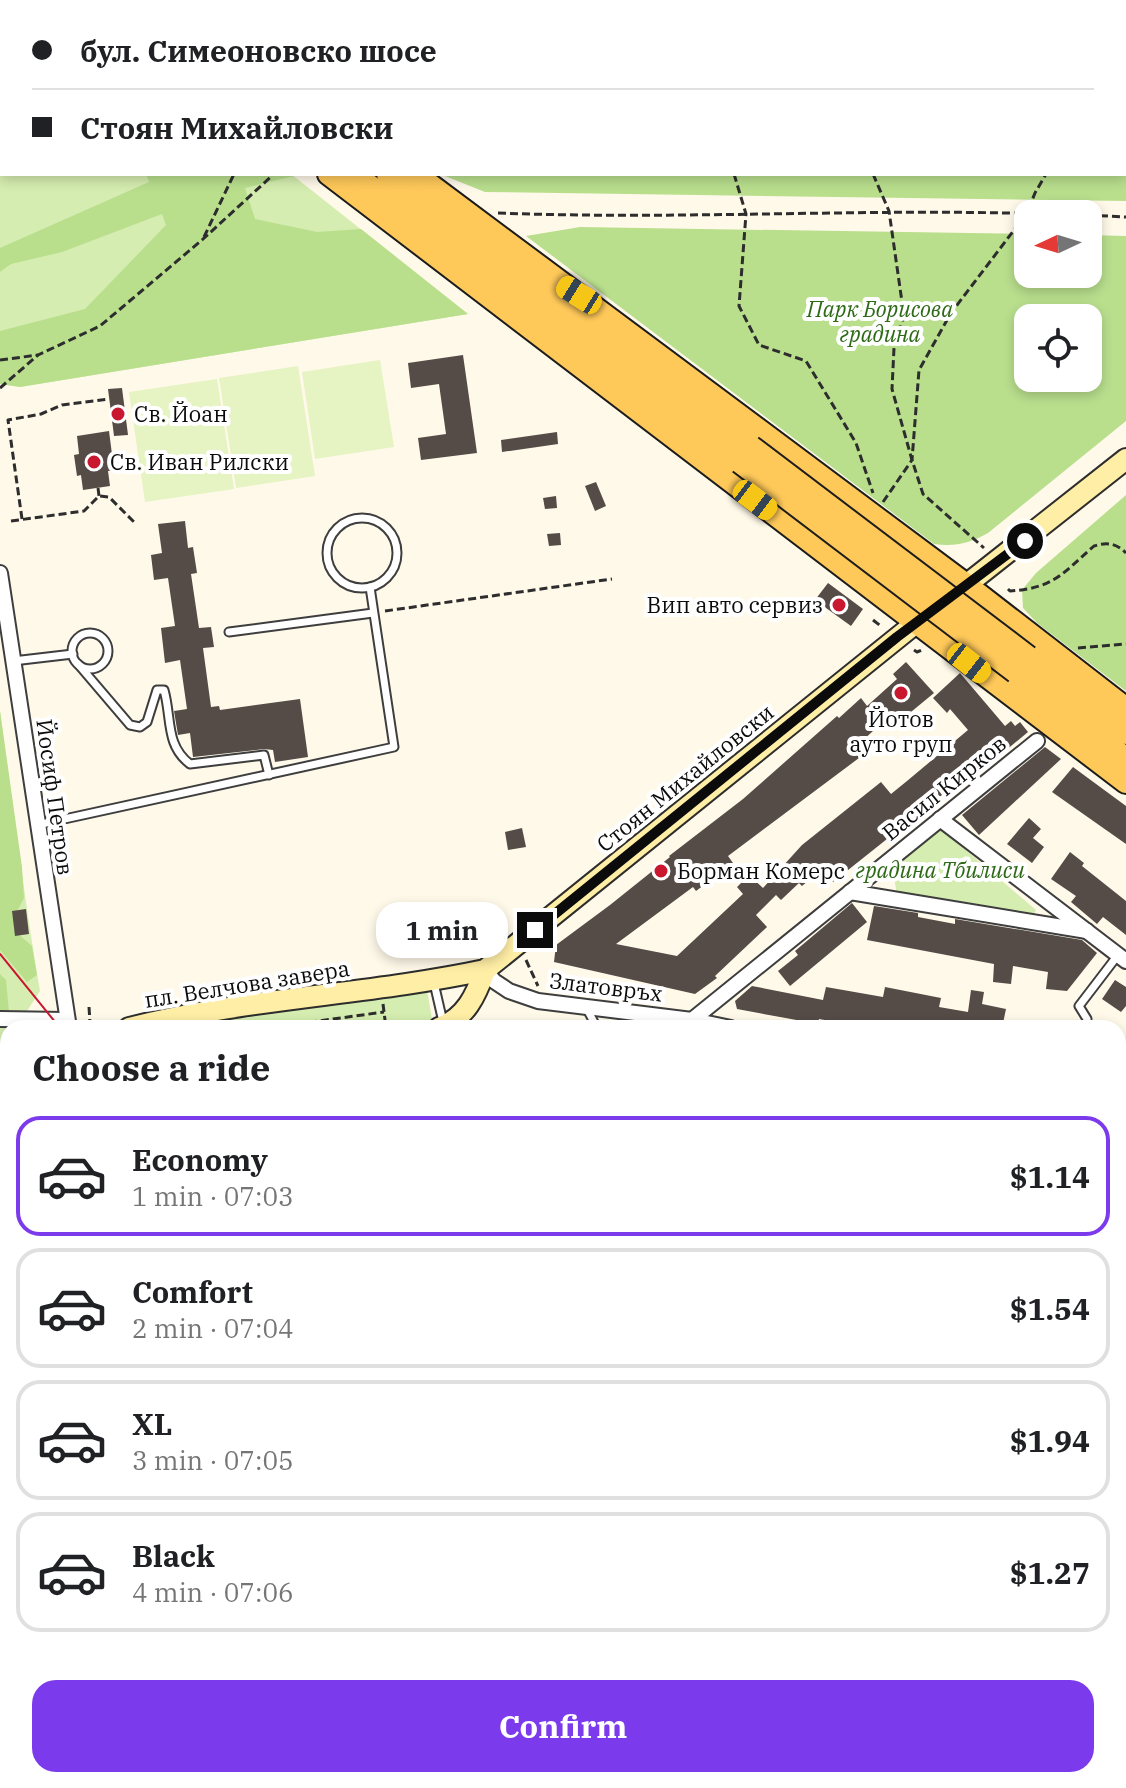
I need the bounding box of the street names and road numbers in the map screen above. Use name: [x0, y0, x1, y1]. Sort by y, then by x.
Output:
street label: Стоян Михайловски: [590, 697, 779, 858]
street label: Йосиф Петров: [30, 717, 81, 877]
street label: Васил Кирков: [876, 729, 1012, 847]
street label: пл. Велчова завера: [142, 953, 352, 1014]
street label: Златовръх: [548, 965, 664, 1008]

